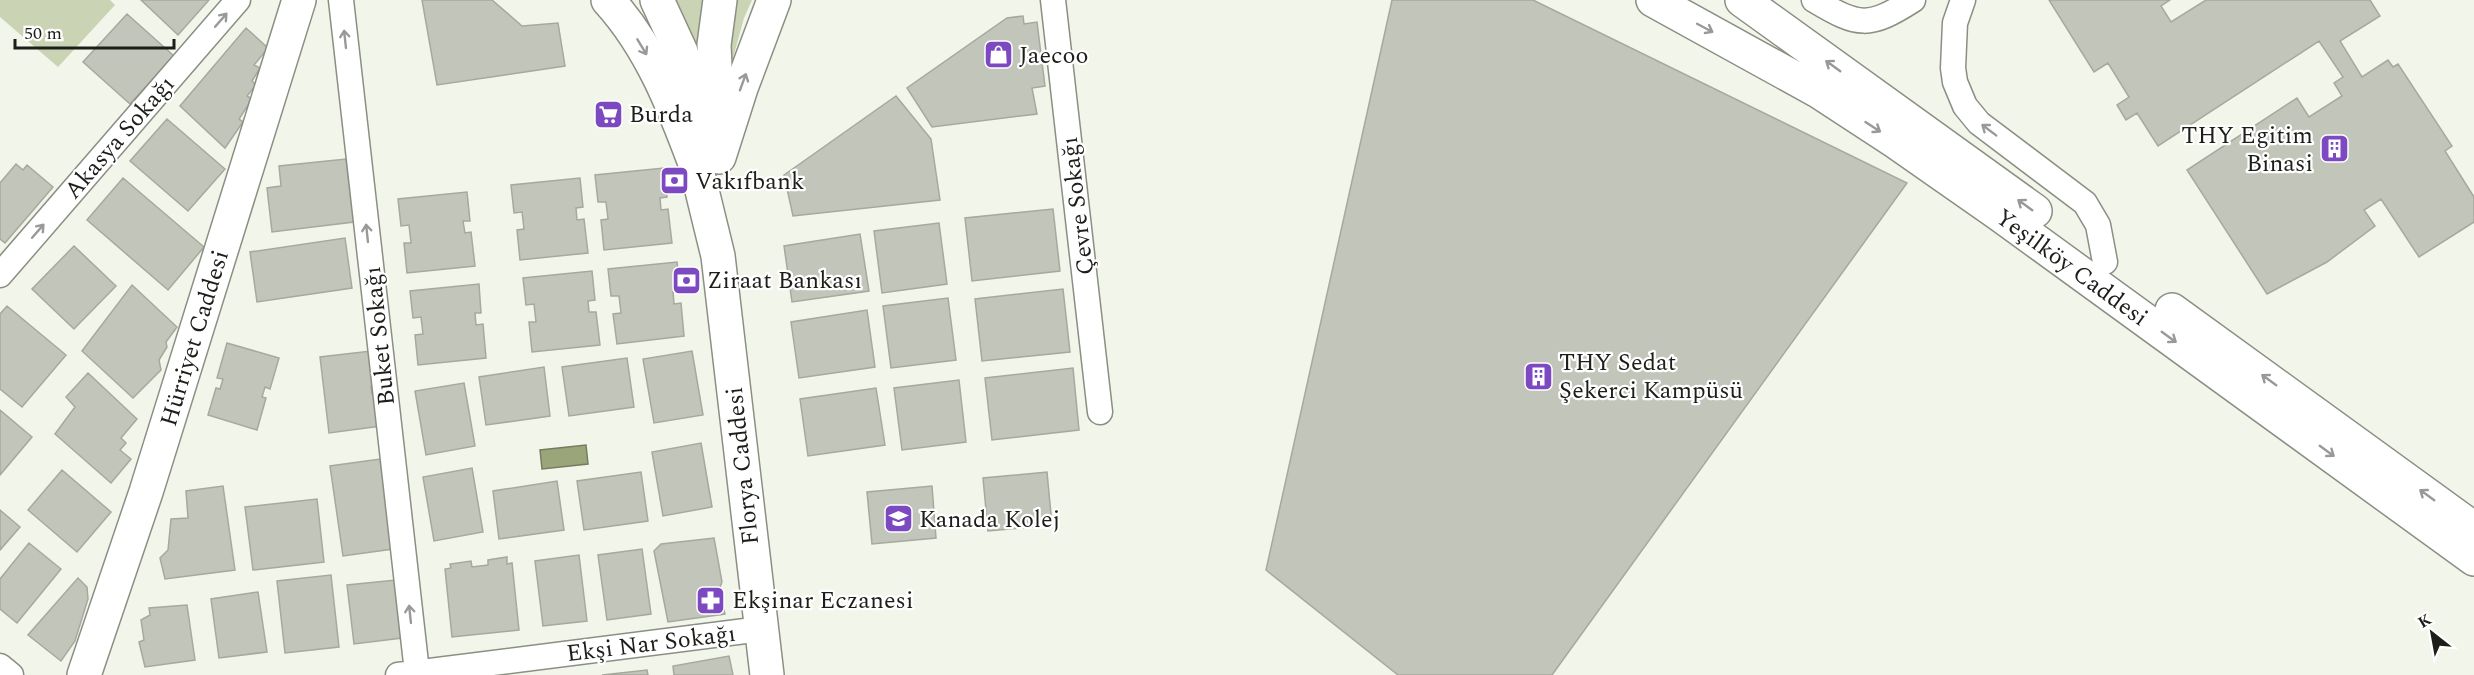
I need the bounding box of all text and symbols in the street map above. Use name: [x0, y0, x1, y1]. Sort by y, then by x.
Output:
scale bar: [15, 12, 174, 50]
one-way arrow: [214, 13, 228, 28]
text: 50 m: [24, 20, 62, 47]
one-way arrow: [1696, 22, 1713, 34]
one-way arrow: [339, 29, 350, 49]
one-way arrow: [637, 38, 649, 55]
place label: Jaecoo: [1019, 38, 1089, 74]
shop icon: Jaecoo: [982, 39, 1014, 71]
one-way arrow: [1826, 60, 1842, 72]
street label: Akasya Sokağı: [56, 68, 184, 207]
one-way arrow: [739, 73, 750, 92]
place label: Burda: [629, 97, 693, 133]
supermarket icon: Burda: [592, 98, 624, 130]
place label: THY Egitim Binasi: [2181, 118, 2313, 182]
one-way arrow: [1864, 121, 1880, 133]
one-way arrow: [1981, 124, 1997, 137]
building icon: THY Egitim Binasi: [2318, 133, 2350, 165]
street label: Çevre Sokağı: [1052, 135, 1104, 277]
place label: Vakıfbank: [695, 164, 804, 200]
bank icon: Vakıfbank: [658, 165, 690, 197]
one-way arrow: [2018, 198, 2034, 211]
street label: Yeşilköy Caddesi: [1988, 200, 2155, 336]
one-way arrow: [361, 223, 372, 243]
one-way arrow: [31, 224, 45, 239]
street label: Hürriyet Caddesi: [151, 246, 239, 431]
place label: Ziraat Bankası: [707, 263, 862, 299]
bank icon: Ziraat Bankası: [670, 264, 702, 296]
street label: Buket Sokağı: [355, 265, 405, 407]
one-way arrow: [2160, 330, 2176, 343]
place label: THY Sedat Şekerci Kampüsü: [1559, 345, 1743, 409]
building icon: THY Sedat Şekerci Kampüsü: [1522, 360, 1554, 392]
one-way arrow: [2261, 374, 2277, 386]
street label: Florya Caddesi: [717, 385, 769, 547]
one-way arrow: [2318, 445, 2334, 457]
one-way arrow: [2419, 488, 2435, 501]
place label: Kanada Kolej: [919, 502, 1060, 538]
school or university icon: Kanada Kolej: [882, 503, 914, 535]
place label: Ekşinar Eczanesi: [732, 583, 913, 619]
pharmacy icon: Ekşinar Eczanesi: [695, 584, 727, 616]
north arrow: [2402, 603, 2462, 663]
one-way arrow: [404, 605, 415, 625]
text: K: [2413, 607, 2437, 634]
street label: Ekşi Nar Sokağı: [565, 616, 738, 672]

